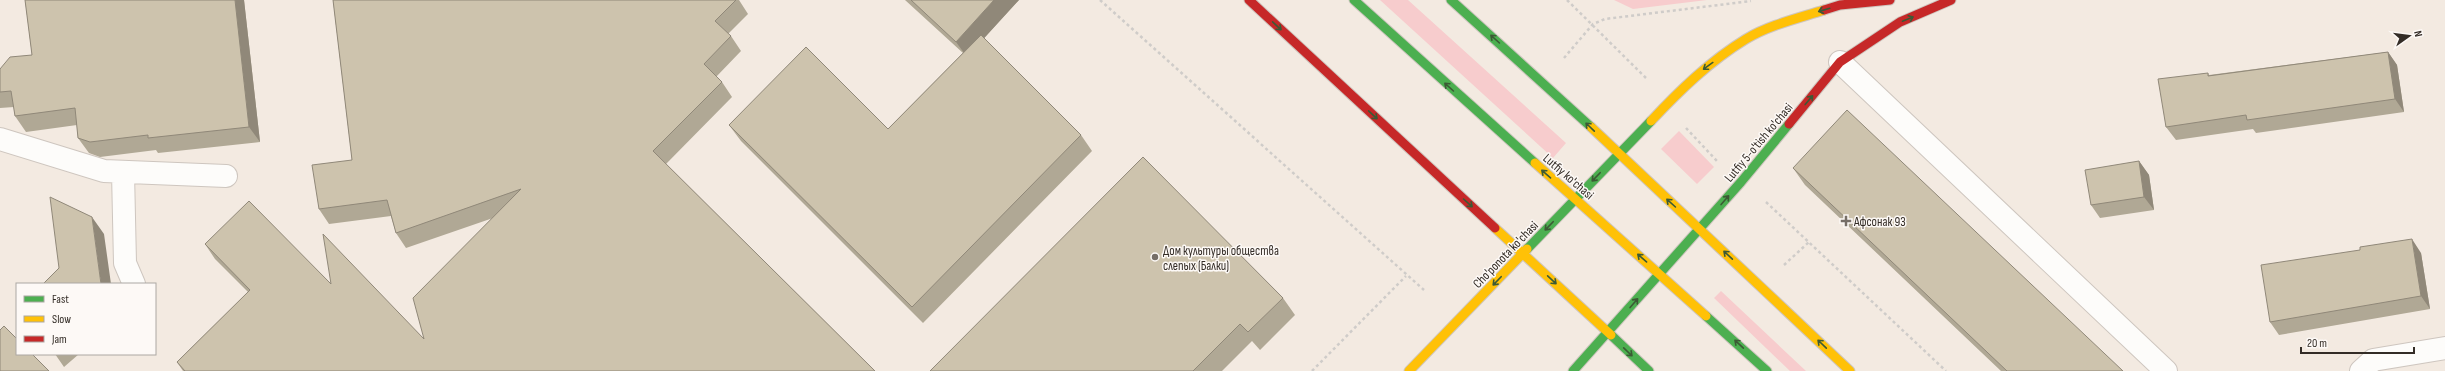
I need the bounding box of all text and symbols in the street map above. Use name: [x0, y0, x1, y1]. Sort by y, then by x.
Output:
one-way arrow: [1818, 7, 1831, 14]
one-way arrow: [1902, 14, 1914, 22]
north arrow: [2389, 16, 2429, 56]
one-way arrow: [1272, 22, 1282, 31]
text: N: [2411, 29, 2425, 38]
one-way arrow: [1490, 35, 1500, 44]
one-way arrow: [1703, 62, 1714, 70]
one-way arrow: [1444, 82, 1454, 91]
one-way arrow: [1805, 95, 1814, 106]
street label: Lutfiy 5-o'tish ko'chasi: [1721, 100, 1796, 185]
one-way arrow: [1368, 110, 1378, 119]
one-way arrow: [1585, 122, 1595, 132]
street label: Lutfiy ko'chasi: [1540, 150, 1597, 203]
one-way arrow: [1540, 169, 1551, 178]
one-way arrow: [1592, 172, 1601, 182]
one-way arrow: [1721, 194, 1730, 205]
one-way arrow: [1463, 198, 1474, 207]
one-way arrow: [1666, 198, 1676, 207]
place label: Афсонак 93: [1853, 214, 1906, 230]
marker: Афсонак 93: [1841, 216, 1851, 226]
street label: Cho'ponota ko'chasi: [1470, 218, 1542, 292]
one-way arrow: [1544, 221, 1554, 231]
place label: Дом культуры общества слепых (Балки): [1163, 243, 1279, 274]
one-way arrow: [1723, 251, 1733, 260]
marker: Дом культуры общества слепых (Балки): [1150, 252, 1160, 262]
one-way arrow: [1636, 253, 1647, 262]
one-way arrow: [1547, 275, 1557, 284]
one-way arrow: [1492, 276, 1502, 286]
legend: [16, 283, 156, 355]
text: Fast: [52, 292, 69, 307]
one-way arrow: [1629, 298, 1638, 308]
text: Slow: [52, 312, 71, 327]
scale bar: [2301, 329, 2414, 355]
text: Jam: [51, 332, 67, 347]
text: 20 m: [2307, 336, 2327, 351]
one-way arrow: [1734, 339, 1744, 349]
one-way arrow: [1817, 339, 1827, 349]
one-way arrow: [1623, 347, 1633, 356]

